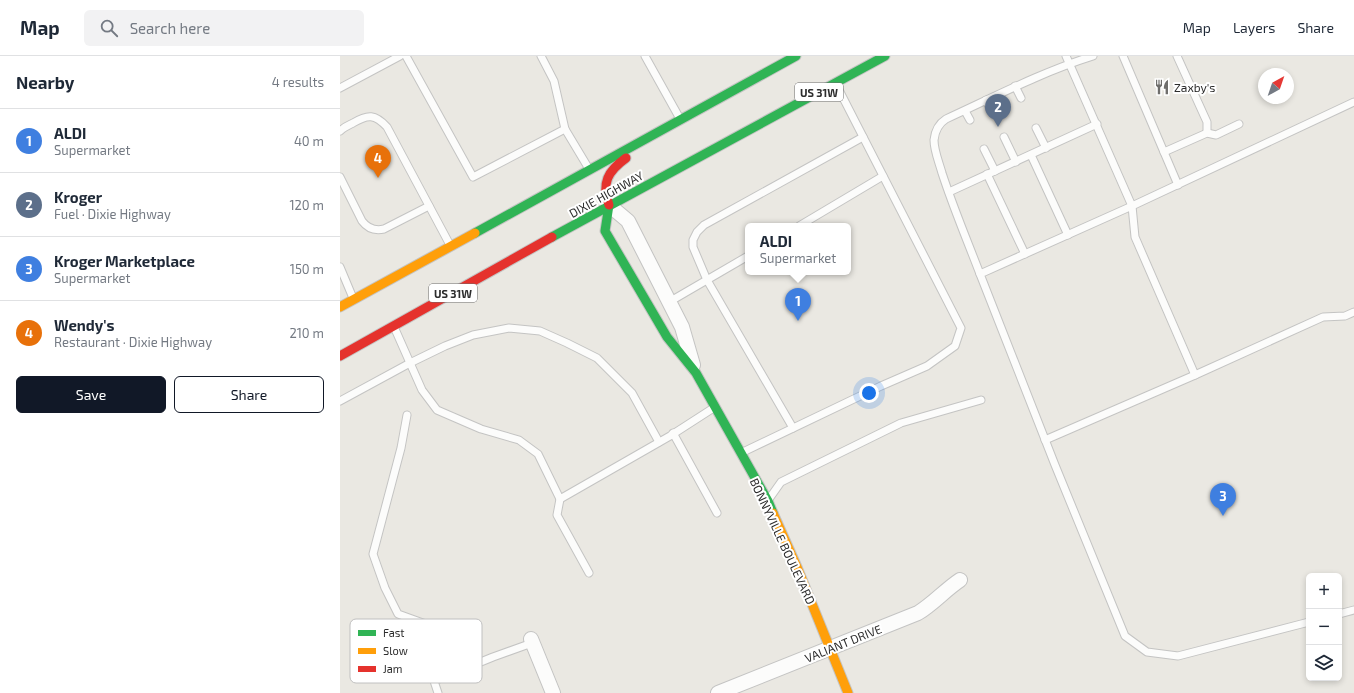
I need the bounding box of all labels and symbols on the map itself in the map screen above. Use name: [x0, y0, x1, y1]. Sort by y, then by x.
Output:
north arrow: [1258, 68, 1294, 104]
restaurant icon: Zaxby's: [1153, 78, 1171, 96]
place label: Zaxby's: [1174, 80, 1215, 94]
road number: US 31W: [795, 83, 843, 101]
pin: 2: [985, 94, 1011, 127]
pin: 4: [365, 145, 391, 178]
street label: DIXIE HIGHWAY: [567, 168, 646, 220]
road number: US 31W: [429, 284, 477, 302]
pin: 1: [785, 288, 811, 321]
your location: [859, 383, 879, 403]
street label: BONNYVILLE BOULEVARD: [748, 476, 818, 606]
pin: 3: [1210, 483, 1236, 516]
legend: [350, 619, 482, 683]
street label: VALIANT DRIVE: [803, 621, 884, 665]
text: Fast: [383, 626, 405, 639]
text: Slow: [383, 644, 408, 657]
text: Jam: [383, 662, 402, 675]

